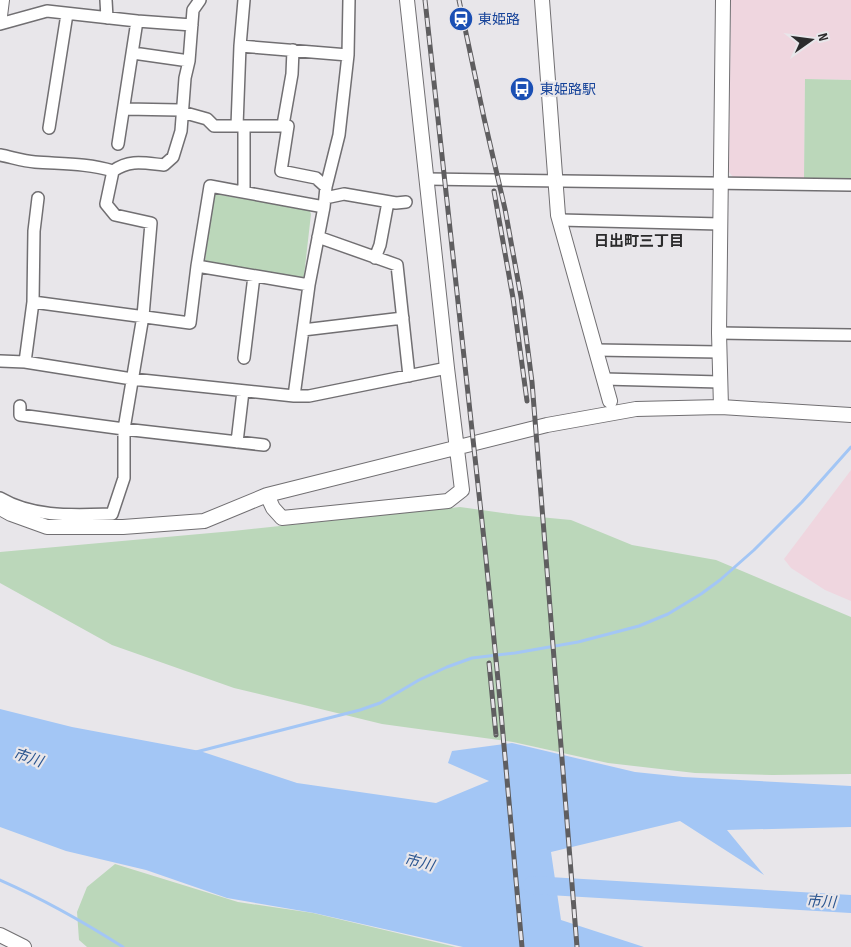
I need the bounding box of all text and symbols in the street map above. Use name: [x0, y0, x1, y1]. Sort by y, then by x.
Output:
station icon: 東姫路: [448, 6, 474, 32]
place label: 東姫路: [478, 11, 520, 28]
north arrow: [786, 15, 836, 65]
text: N: [814, 31, 832, 43]
bus stop icon: 東姫路駅: [509, 76, 535, 102]
place label: 東姫路駅: [540, 81, 596, 98]
district label: 日出町三丁目: [594, 232, 684, 251]
water label: 市川: [11, 744, 47, 772]
water label: 市川: [402, 850, 438, 876]
water label: 市川: [806, 892, 838, 912]

